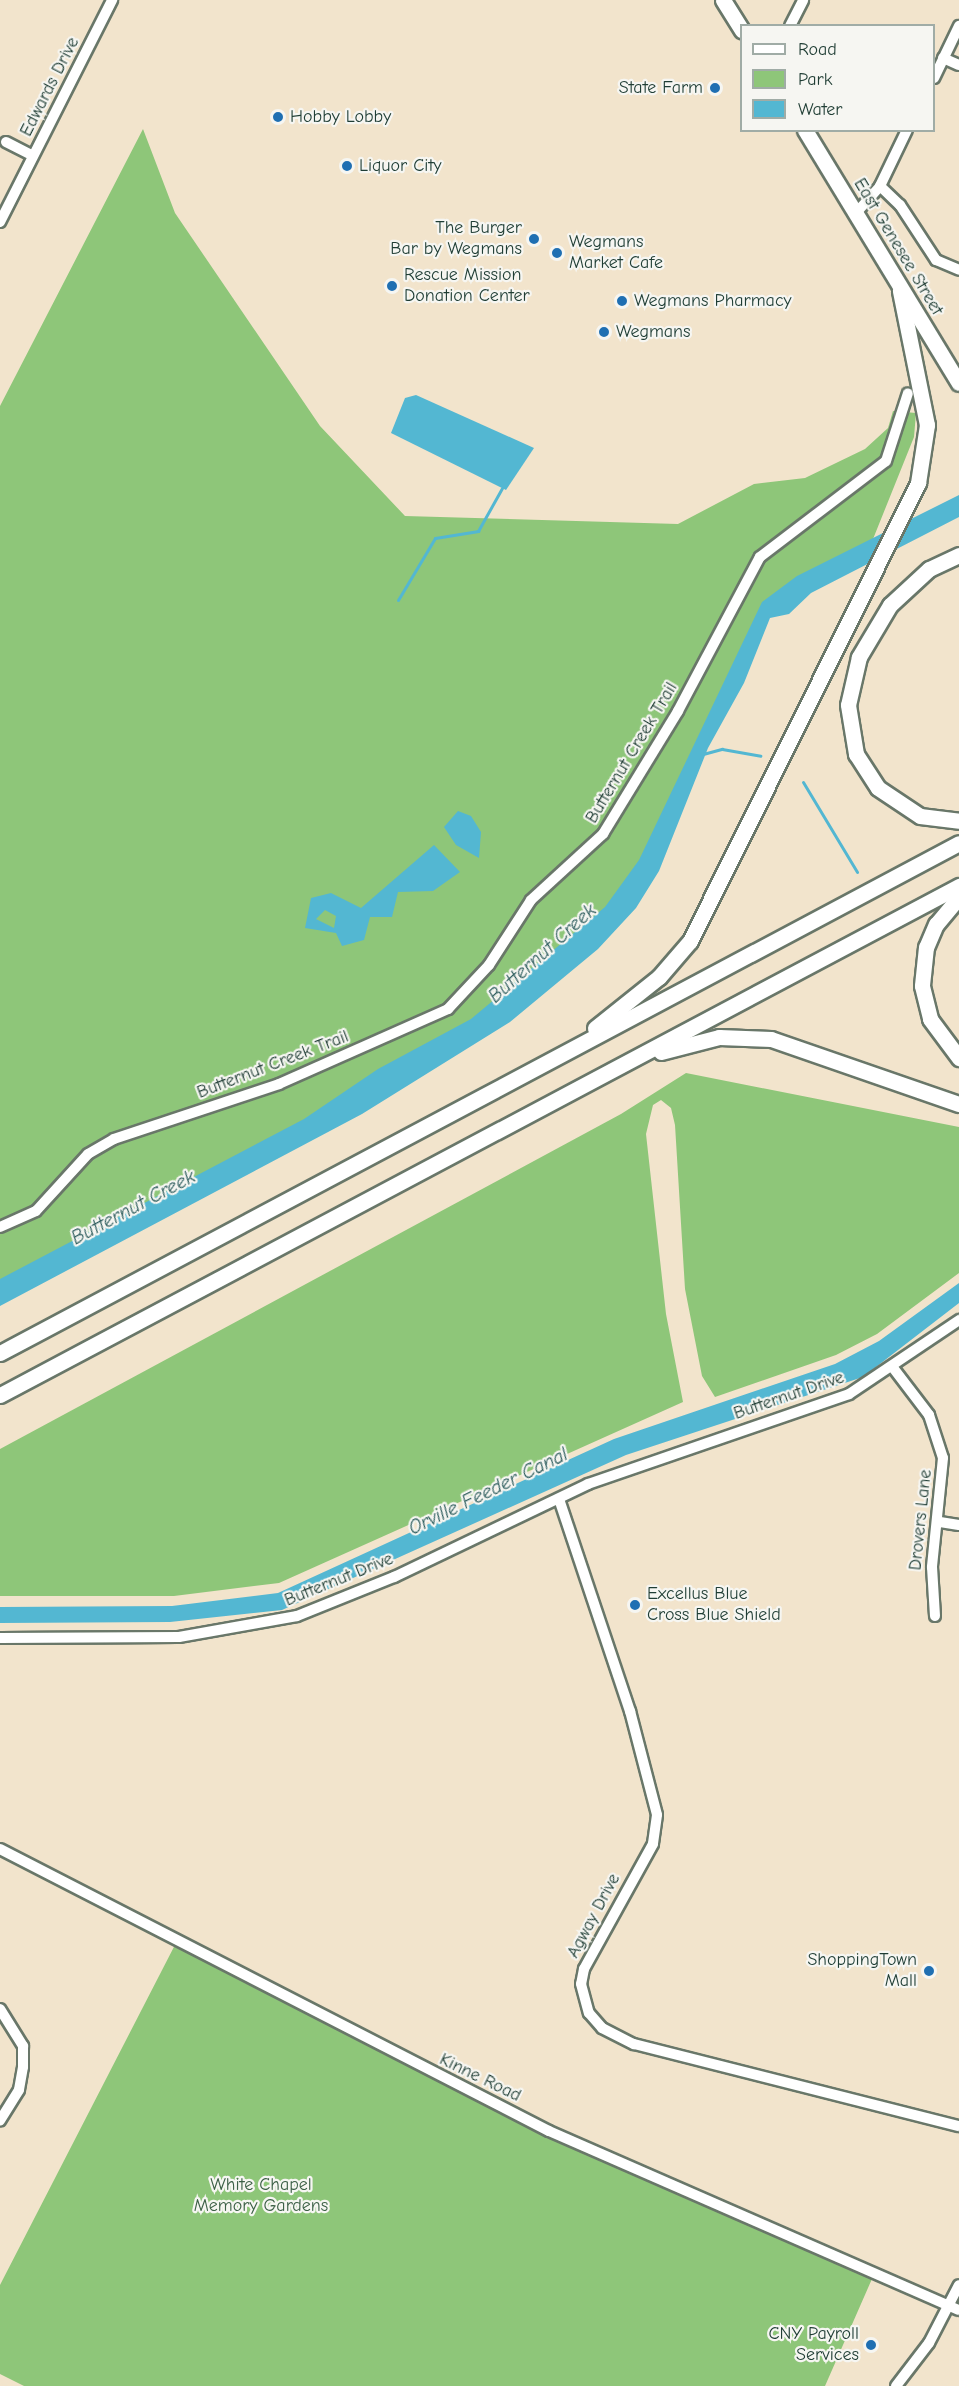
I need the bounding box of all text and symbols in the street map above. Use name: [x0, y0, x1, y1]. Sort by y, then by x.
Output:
legend: [740, 24, 935, 132]
street label: Edwards Drive: [16, 34, 84, 140]
text: Road: [798, 39, 837, 60]
text: Park: [798, 69, 832, 90]
place label: State Farm: [619, 77, 703, 99]
marker: State Farm: [708, 81, 722, 95]
text: Water: [798, 99, 842, 120]
place label: Hobby Lobby: [290, 106, 391, 128]
marker: Hobby Lobby: [271, 110, 285, 124]
place label: Liquor City: [359, 155, 442, 177]
marker: Liquor City: [340, 159, 354, 173]
street label: East Genesee Street: [849, 174, 947, 320]
place label: The Burger Bar by Wegmans: [390, 218, 522, 260]
marker: The Burger Bar by Wegmans: [527, 232, 541, 246]
place label: Wegmans Market Cafe: [569, 232, 663, 274]
marker: Wegmans Market Cafe: [550, 246, 564, 260]
place label: Rescue Mission Donation Center: [404, 265, 530, 308]
marker: Rescue Mission Donation Center: [385, 279, 399, 293]
place label: Wegmans Pharmacy: [634, 290, 792, 312]
marker: Wegmans Pharmacy: [615, 294, 629, 308]
place label: Wegmans: [616, 321, 691, 343]
marker: Wegmans: [597, 325, 611, 339]
street label: Butternut Creek Trail: [581, 679, 683, 827]
water label: Butternut Creek: [483, 898, 601, 1008]
street label: Butternut Creek Trail: [194, 1026, 352, 1104]
water label: Butternut Creek: [67, 1164, 199, 1250]
street label: Butternut Drive: [731, 1367, 847, 1425]
water label: Orville Feeder Canal: [404, 1442, 572, 1540]
street label: Drovers Lane: [905, 1469, 937, 1571]
street label: Butternut Drive: [281, 1548, 397, 1612]
place label: Excellus Blue Cross Blue Shield: [647, 1584, 781, 1626]
marker: Excellus Blue Cross Blue Shield: [628, 1598, 642, 1612]
street label: Agway Drive: [563, 1870, 625, 1962]
place label: ShoppingTown Mall: [807, 1950, 917, 1992]
marker: ShoppingTown Mall: [922, 1964, 936, 1978]
street label: Kinne Road: [436, 2049, 524, 2107]
park label: White Chapel Memory Gardens: [194, 2175, 328, 2218]
place label: CNY Payroll Services: [768, 2324, 859, 2366]
marker: CNY Payroll Services: [864, 2338, 878, 2352]

